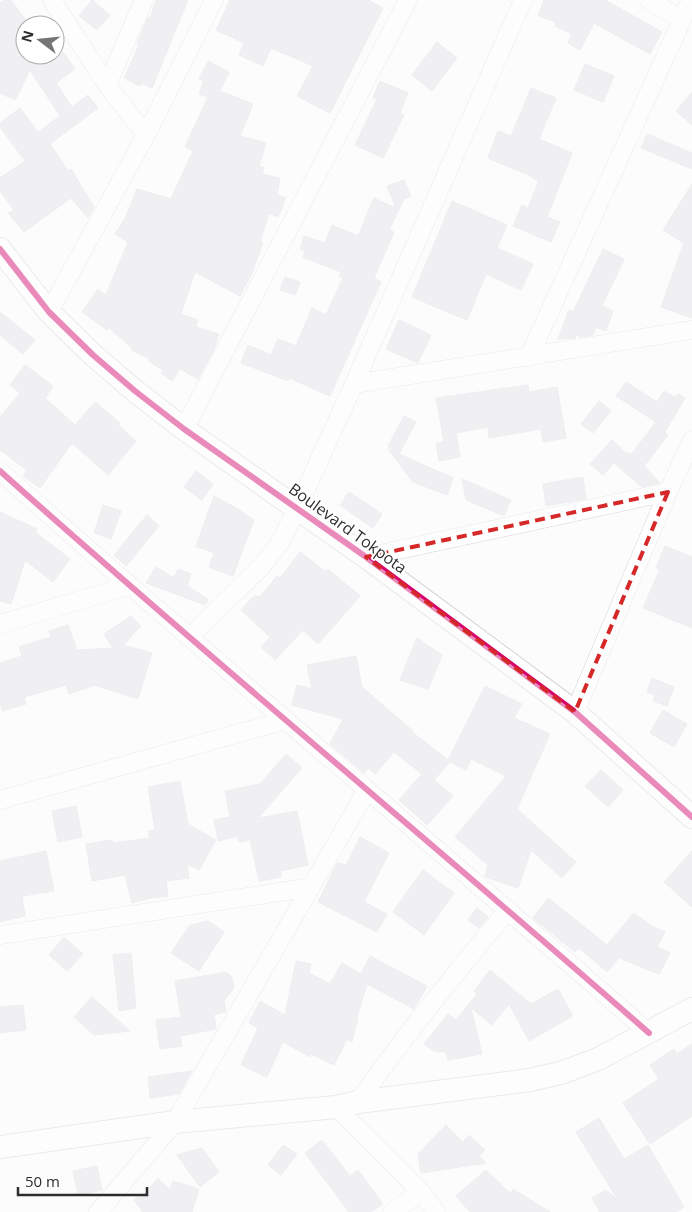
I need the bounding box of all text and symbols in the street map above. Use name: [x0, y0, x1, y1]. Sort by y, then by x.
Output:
north arrow: [15, 15, 65, 65]
text: N: [16, 28, 38, 44]
street label: Boulevard Tokpota: [284, 478, 412, 578]
scale bar: [18, 1164, 146, 1196]
text: 50 m: [25, 1171, 60, 1191]

